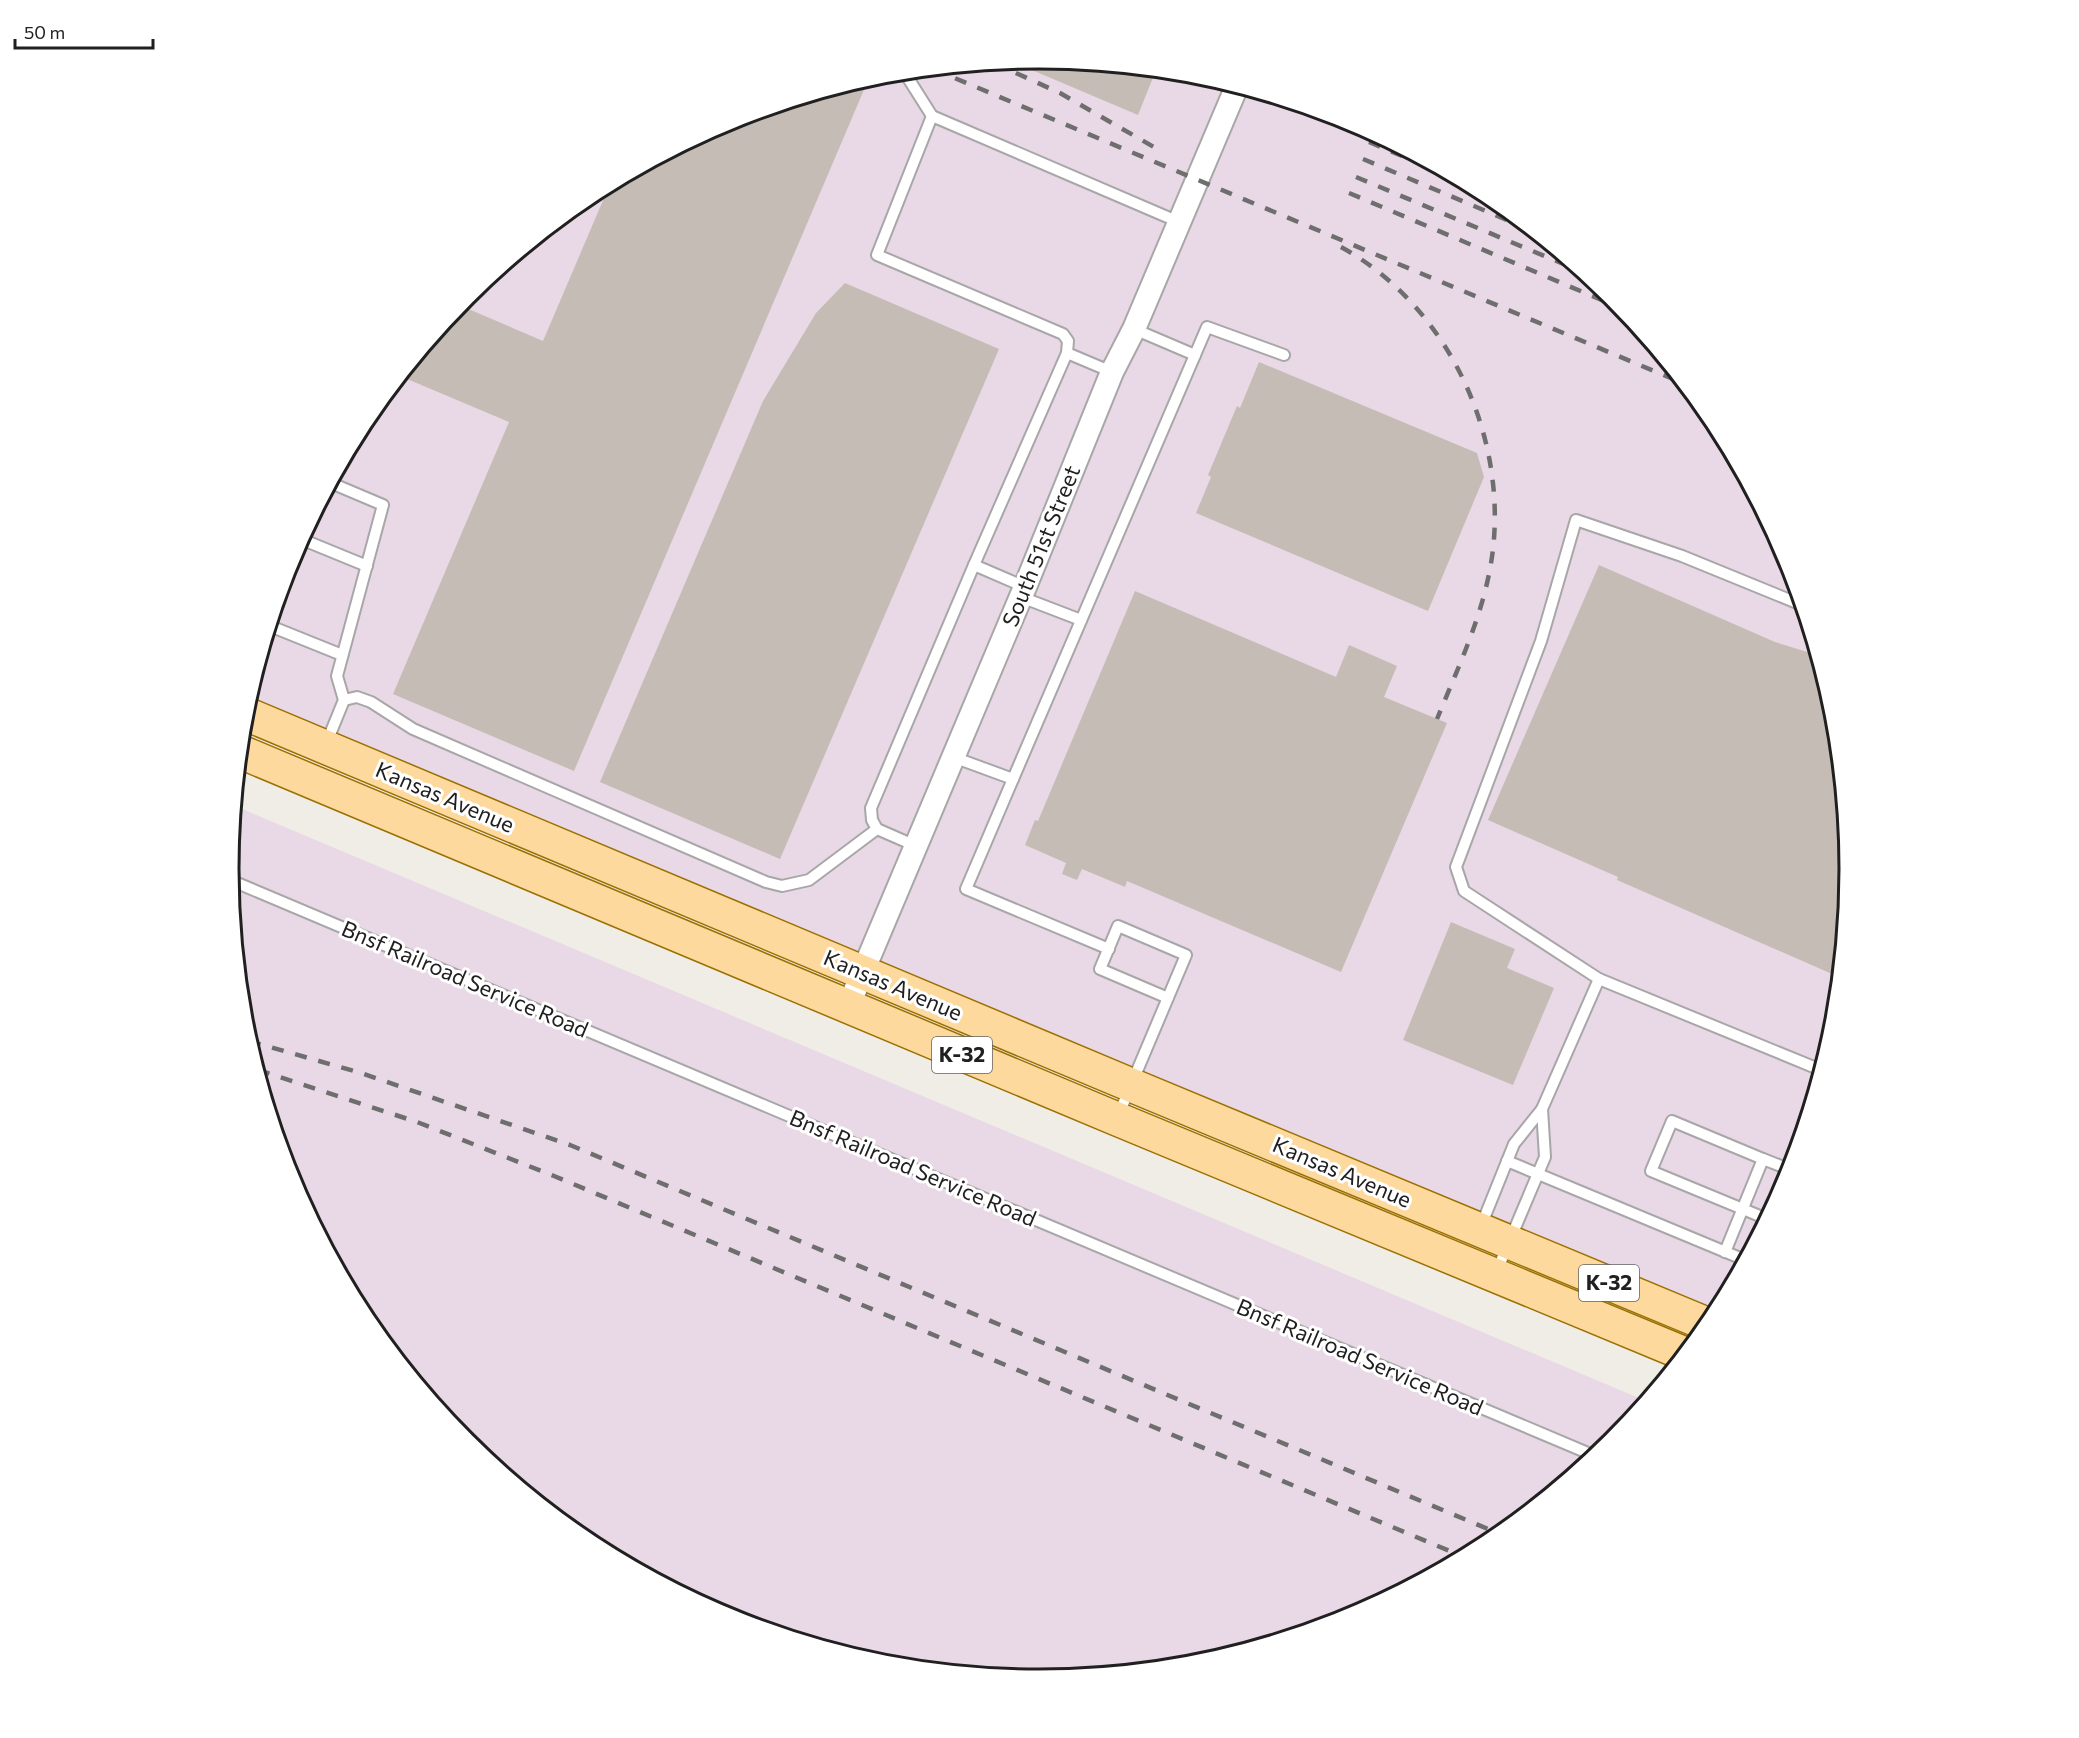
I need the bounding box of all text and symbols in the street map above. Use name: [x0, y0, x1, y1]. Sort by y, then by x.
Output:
scale bar: [15, 12, 153, 50]
text: 50 m: [24, 21, 65, 43]
street label: South 51st Street: [996, 461, 1085, 630]
street label: Kansas Avenue: [372, 755, 519, 838]
street label: Bnsf Railroad Service Road: [338, 914, 593, 1043]
street label: Kansas Avenue: [820, 943, 967, 1026]
road number: K-32: [932, 1037, 992, 1073]
street label: Bnsf Railroad Service Road: [786, 1103, 1041, 1232]
street label: Kansas Avenue: [1269, 1130, 1416, 1213]
road number: K-32: [1579, 1265, 1639, 1301]
street label: Bnsf Railroad Service Road: [1233, 1292, 1488, 1421]

